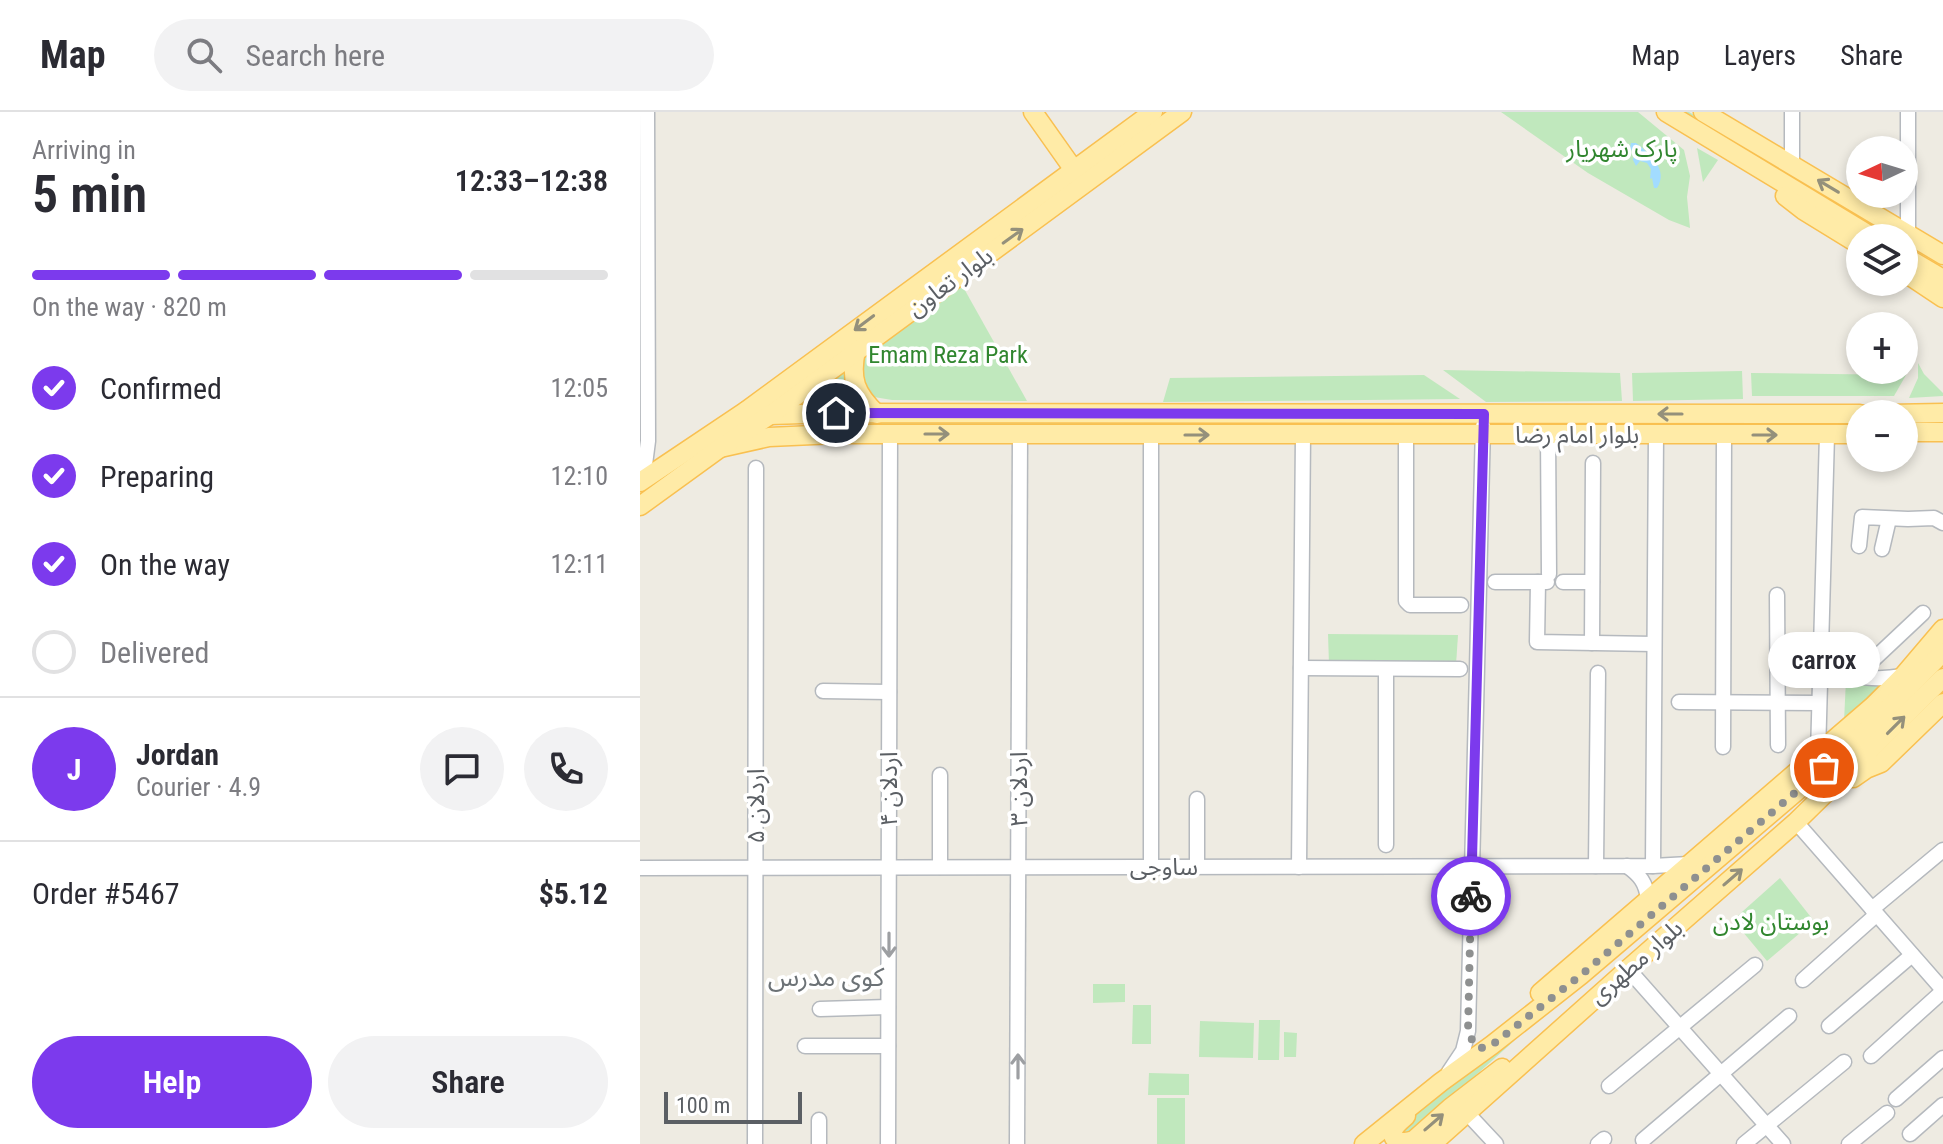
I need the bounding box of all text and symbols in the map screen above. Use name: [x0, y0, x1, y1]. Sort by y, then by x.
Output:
search box: [154, 19, 714, 91]
text: Map: [40, 33, 106, 77]
icon: search: [182, 33, 226, 77]
text: Search here: [246, 38, 385, 73]
text: Map: [1631, 39, 1680, 72]
text: Layers: [1724, 39, 1796, 72]
text: Share: [1840, 39, 1903, 72]
text: Arriving in: [32, 135, 136, 165]
park label: پارک شهریار: [1565, 135, 1678, 164]
north arrow: [1846, 136, 1918, 208]
map controls: [1846, 136, 1918, 472]
text: 12:33–12:38: [455, 163, 608, 198]
text: 5 min: [32, 164, 147, 225]
one-way arrow: [1817, 178, 1840, 194]
button: layers: [1846, 224, 1918, 296]
one-way arrow: [1002, 228, 1023, 245]
street label: بلوار تعاون: [902, 242, 998, 322]
text: On the way · 820 m: [32, 292, 227, 322]
button: +: [1846, 312, 1918, 384]
one-way arrow: [854, 315, 876, 332]
park label: Emam Reza Park: [868, 341, 1028, 369]
icon: check: [32, 366, 76, 410]
text: Confirmed: [100, 371, 222, 406]
text: 12:05: [551, 373, 608, 403]
pin: [802, 379, 870, 447]
icon: home: [814, 391, 858, 435]
button: −: [1846, 400, 1918, 472]
one-way arrow: [1657, 406, 1684, 422]
street label: بلوار امام رضا: [1515, 421, 1639, 453]
one-way arrow: [923, 426, 950, 442]
one-way arrow: [1183, 427, 1210, 443]
one-way arrow: [1751, 427, 1778, 443]
icon: check: [32, 454, 76, 498]
text: Preparing: [100, 459, 214, 494]
text: 12:10: [551, 461, 608, 491]
icon: check: [32, 542, 76, 586]
text: On the way: [100, 547, 230, 582]
text: 12:11: [551, 549, 608, 579]
callout: carrox: [1768, 632, 1880, 688]
text: Delivered: [100, 635, 209, 670]
text: carrox: [1791, 645, 1857, 675]
one-way arrow: [1886, 716, 1905, 735]
button: chat: [420, 727, 504, 811]
button: phone: [524, 727, 608, 811]
pin: [1790, 734, 1858, 802]
text: Jordan: [136, 737, 219, 772]
icon: bag: [1802, 746, 1846, 790]
text: J: [67, 752, 81, 787]
street label: اردلان ۴: [875, 752, 903, 826]
street label: اردلان ۳: [1005, 752, 1033, 826]
street label: اردلان ۵: [742, 769, 770, 843]
text: Courier · 4.9: [136, 772, 261, 802]
street label: ساوجی: [1130, 853, 1198, 881]
courier: [1431, 856, 1511, 936]
one-way arrow: [1723, 868, 1743, 886]
icon: bike: [1449, 874, 1493, 918]
text: Order #5467: [32, 876, 180, 911]
text: $5.12: [539, 876, 608, 911]
park label: بوستان لادن: [1713, 908, 1829, 936]
street label: بلوار مطهری: [1584, 914, 1688, 1010]
one-way arrow: [881, 931, 897, 958]
district label: کوی مدرس: [768, 962, 884, 992]
button: Help: [32, 1036, 312, 1128]
button: Share: [328, 1036, 608, 1128]
one-way arrow: [1010, 1053, 1026, 1080]
scale bar: [664, 1088, 802, 1124]
text: 100 m: [676, 1093, 730, 1118]
one-way arrow: [1423, 1113, 1443, 1131]

